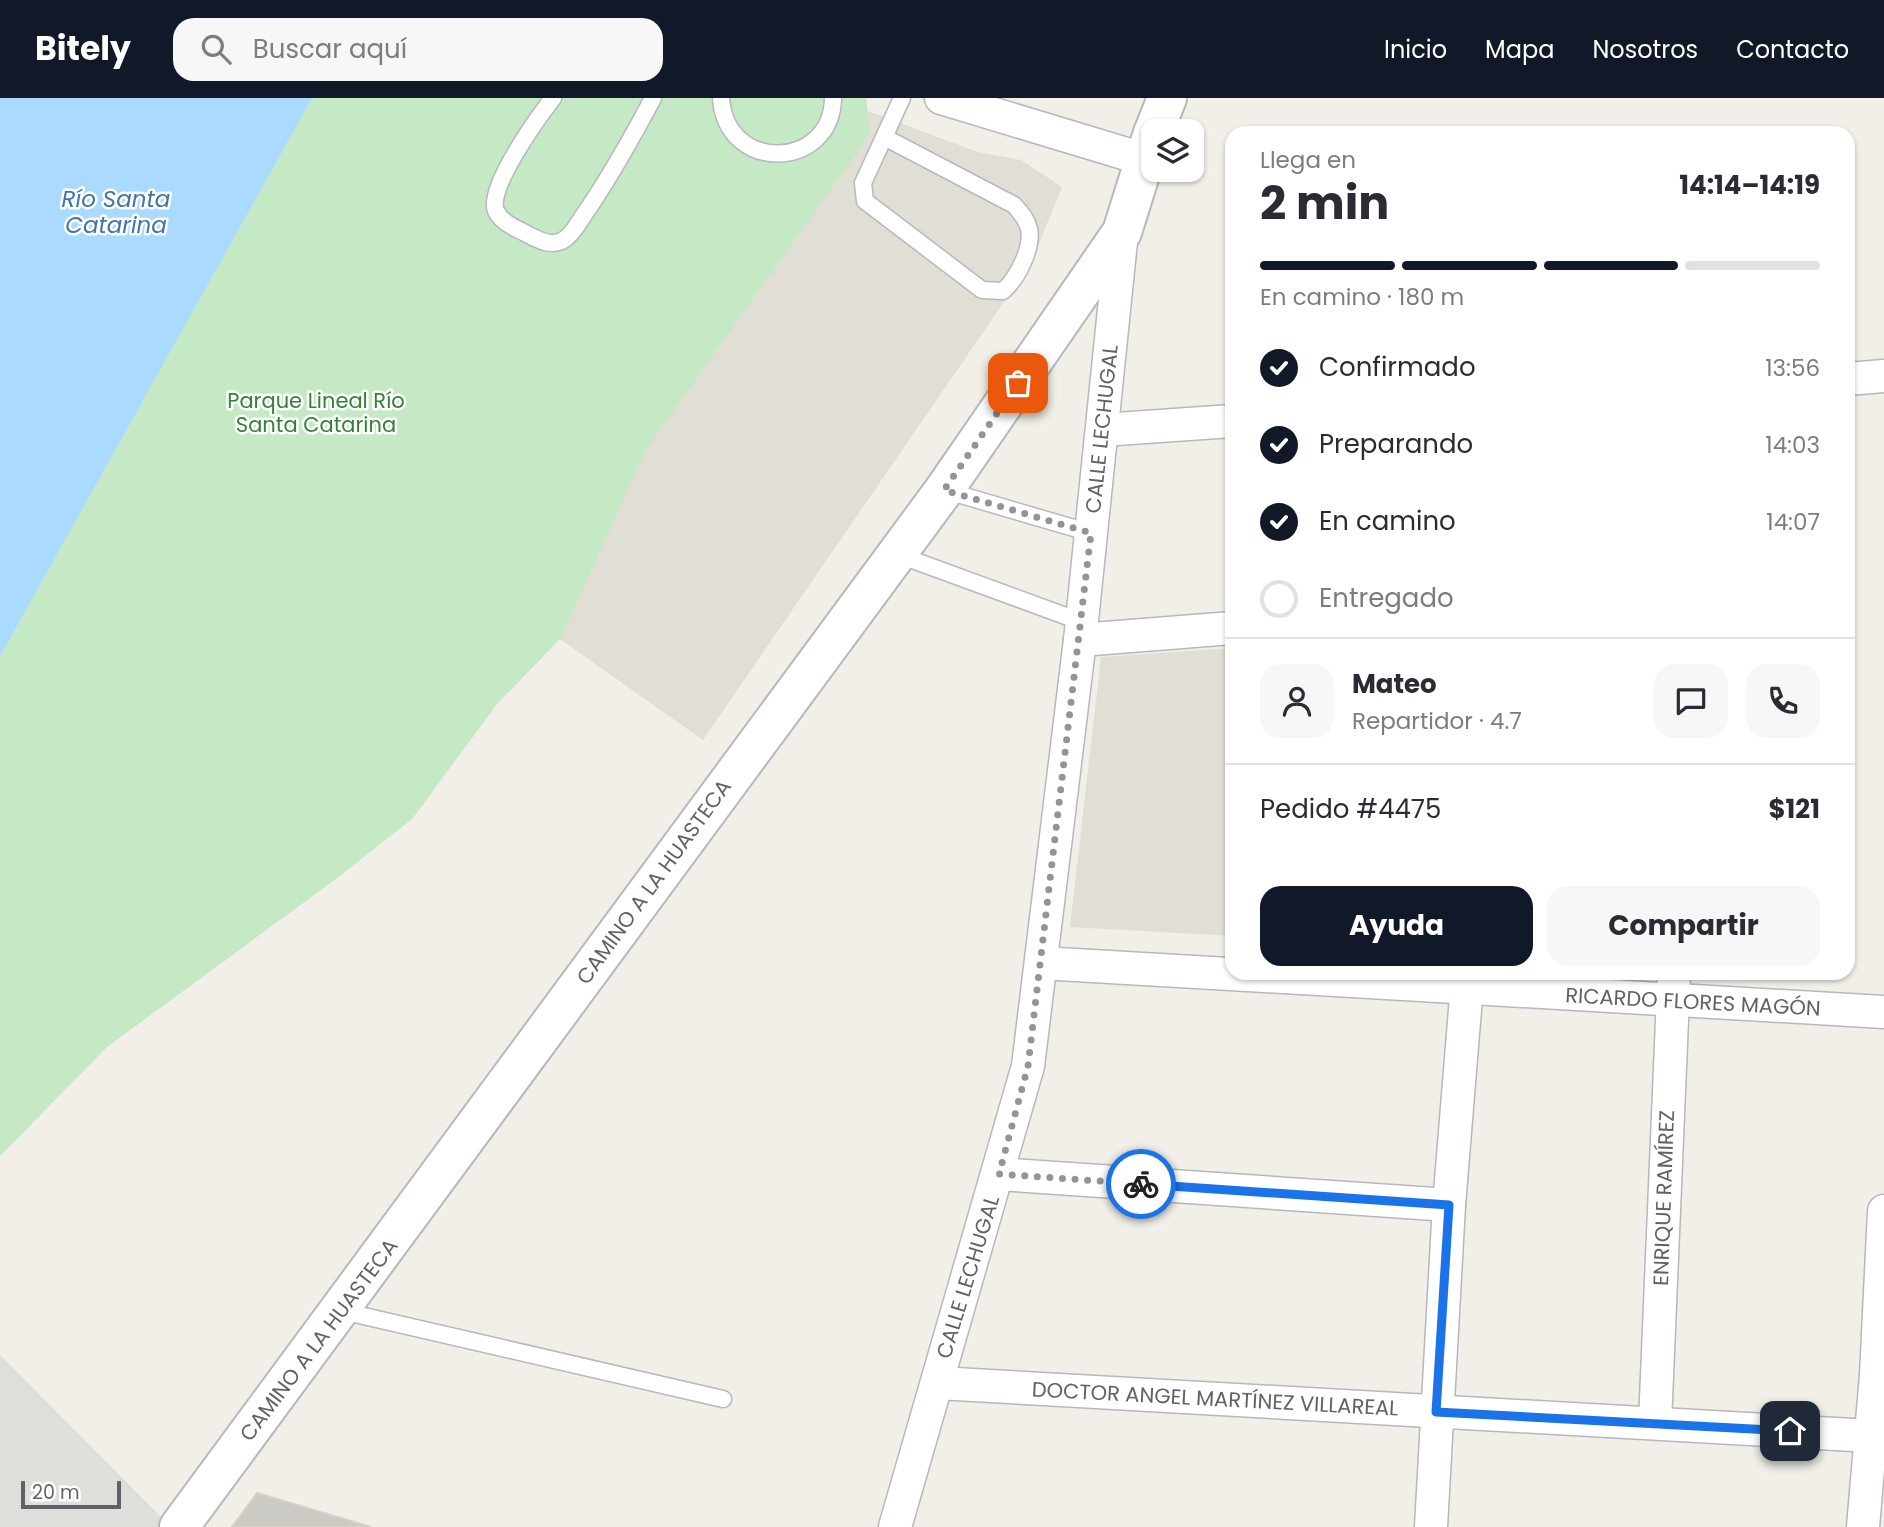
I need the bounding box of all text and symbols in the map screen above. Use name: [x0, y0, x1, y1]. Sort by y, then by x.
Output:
search box: [173, 18, 663, 81]
text: Bitely: [35, 25, 131, 72]
icon: search: [197, 30, 235, 68]
text: Buscar aquí: [253, 31, 407, 67]
text: Inicio: [1384, 33, 1447, 66]
text: Mapa: [1485, 33, 1554, 66]
text: Nosotros: [1592, 33, 1698, 66]
text: Contacto: [1736, 33, 1849, 66]
map controls: [1141, 119, 1204, 182]
button: layers: [1141, 119, 1204, 182]
text: Llega en: [1260, 144, 1356, 176]
text: 14:14–14:19: [1679, 167, 1820, 203]
text: 2 min: [1260, 171, 1389, 235]
water label: Río Santa Catarina: [62, 183, 170, 241]
text: En camino · 180 m: [1260, 281, 1464, 313]
street label: CALLE LECHUGAL: [1078, 343, 1125, 515]
icon: check: [1260, 349, 1298, 387]
text: Confirmado: [1319, 349, 1476, 385]
text: 13:56: [1765, 352, 1820, 384]
pin: [988, 353, 1048, 413]
icon: bag: [999, 364, 1037, 402]
park label: Parque Lineal Río Santa Catarina: [227, 386, 405, 439]
icon: check: [1260, 426, 1298, 464]
text: Preparando: [1319, 426, 1473, 462]
text: 14:03: [1765, 429, 1820, 461]
icon: check: [1260, 503, 1298, 541]
text: En camino: [1319, 503, 1456, 539]
text: 14:07: [1766, 506, 1820, 538]
text: Entregado: [1319, 580, 1454, 616]
button: person: [1260, 664, 1334, 738]
button: chat: [1654, 664, 1728, 738]
button: phone: [1746, 664, 1820, 738]
text: Mateo: [1352, 666, 1437, 702]
text: Repartidor · 4.7: [1352, 705, 1522, 737]
street label: CAMINO A LA HUASTECA: [569, 773, 738, 990]
text: Pedido #4475: [1260, 791, 1441, 827]
text: $121: [1768, 791, 1820, 827]
button: Ayuda: [1260, 886, 1533, 966]
button: Compartir: [1547, 886, 1820, 966]
street label: RICARDO FLORES MAGÓN: [1565, 980, 1821, 1023]
street label: ENRIQUE RAMÍREZ: [1646, 1110, 1681, 1286]
courier: [1106, 1149, 1176, 1219]
icon: bike: [1122, 1165, 1160, 1203]
street label: CALLE LECHUGAL: [929, 1192, 1006, 1362]
street label: CAMINO A LA HUASTECA: [233, 1232, 404, 1447]
street label: DOCTOR ANGEL MARTÍNEZ VILLAREAL: [1031, 1374, 1399, 1423]
pin: [1760, 1401, 1820, 1461]
icon: home: [1771, 1412, 1809, 1450]
scale bar: [21, 1478, 121, 1510]
text: 20 m: [32, 1479, 80, 1506]

